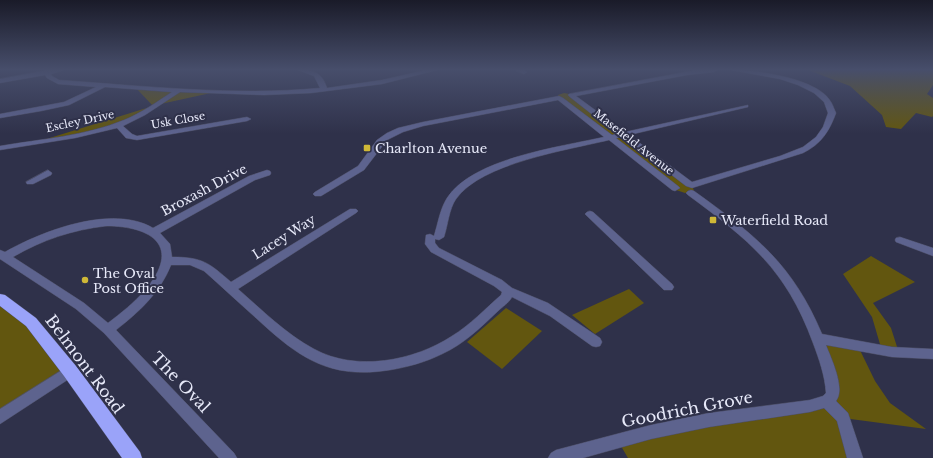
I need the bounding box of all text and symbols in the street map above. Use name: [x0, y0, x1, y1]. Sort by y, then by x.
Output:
street label: Masefield Avenue: [591, 106, 677, 178]
street label: Escley Drive: [44, 107, 116, 135]
street label: Usk Close: [150, 108, 206, 132]
place label: Charlton Avenue: [375, 140, 487, 157]
marker: Charlton Avenue: [362, 143, 372, 153]
street label: Broxash Drive: [158, 160, 250, 220]
street label: Lacey Way: [249, 211, 319, 263]
place label: Waterfield Road: [720, 212, 828, 229]
marker: Waterfield Road: [708, 215, 718, 225]
place label: The Oval Post Office: [93, 265, 164, 297]
marker: The Oval Post Office: [80, 275, 90, 285]
street label: Belmont Road: [41, 311, 129, 418]
street label: The Oval: [147, 348, 215, 416]
street label: Goodrich Grove: [620, 386, 754, 432]

